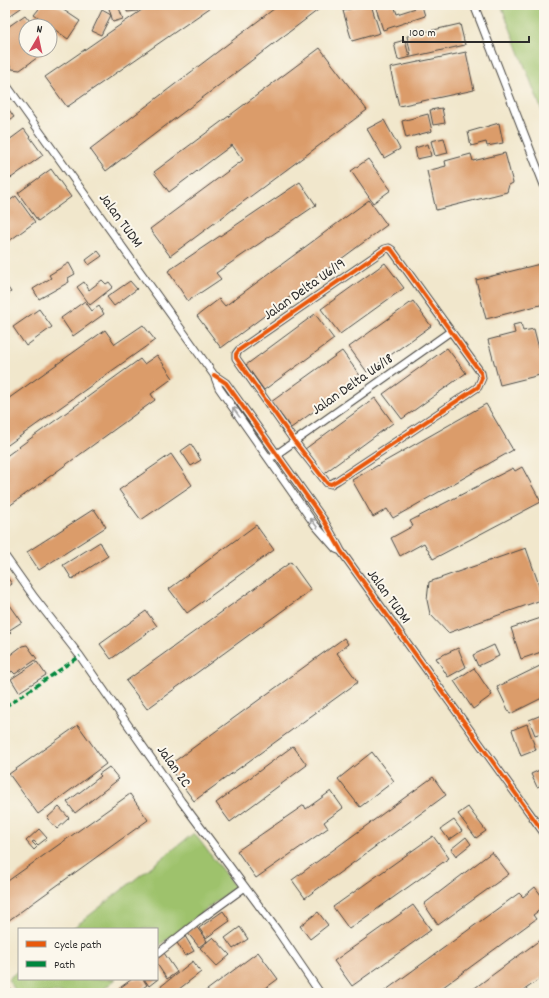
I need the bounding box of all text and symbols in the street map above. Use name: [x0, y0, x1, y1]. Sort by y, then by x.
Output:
north arrow: [18, 18, 58, 58]
scale bar: [403, 18, 529, 44]
text: N: [35, 22, 44, 39]
text: 100 m: [409, 25, 436, 42]
street label: Jalan TUDM: [93, 189, 147, 253]
street label: Jalan Delta U6/19: [259, 253, 351, 327]
street label: Jalan Delta U6/18: [308, 349, 398, 421]
one-way arrow: [232, 406, 240, 417]
one-way arrow: [310, 518, 319, 529]
street label: Jalan TUDM: [361, 565, 415, 629]
street label: Jalan 2C: [150, 741, 196, 793]
legend: [18, 928, 158, 980]
text: Cycle path: [54, 937, 102, 954]
text: Path: [54, 957, 75, 974]

